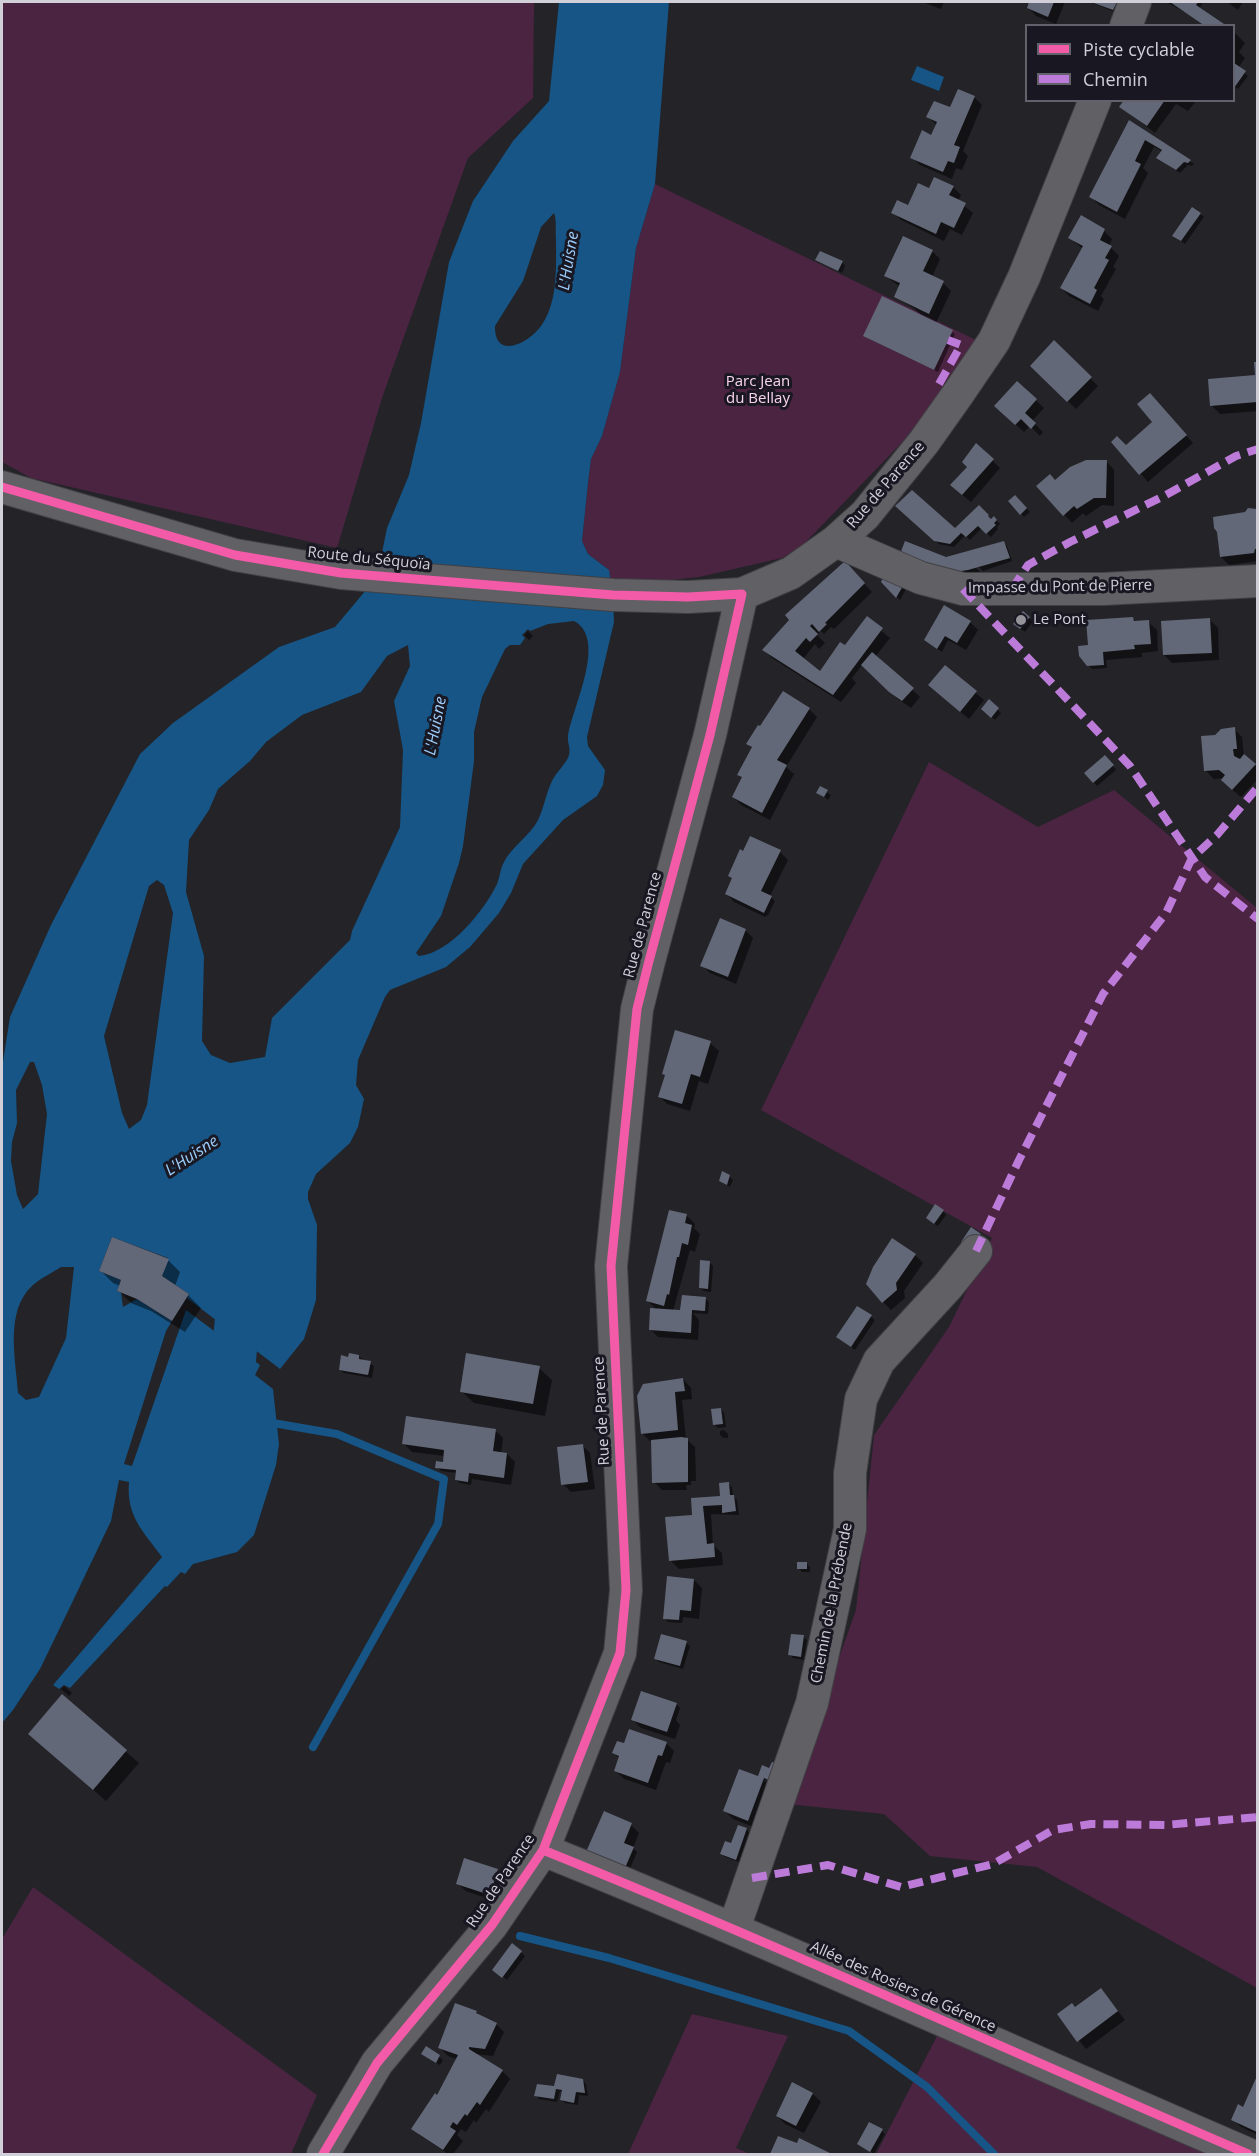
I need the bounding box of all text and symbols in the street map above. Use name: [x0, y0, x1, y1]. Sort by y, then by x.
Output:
legend: [1025, 24, 1235, 102]
text: Piste cyclable: [1083, 37, 1195, 61]
text: Chemin: [1083, 67, 1148, 91]
water label: L'Huisne: [555, 230, 583, 292]
park label: Parc Jean du Bellay: [726, 373, 790, 408]
street label: Rue de Parence: [843, 438, 929, 532]
street label: Route du Séquoïa: [307, 544, 431, 574]
street label: Impasse du Pont de Pierre: [968, 576, 1152, 598]
place label: Le Pont: [1033, 611, 1086, 629]
marker: Le Pont: [1014, 613, 1028, 627]
water label: L'Huisne: [421, 695, 451, 757]
street label: Rue de Parence: [620, 870, 666, 980]
water label: L'Huisne: [162, 1132, 222, 1180]
street label: Rue de Parence: [590, 1356, 614, 1466]
street label: Chemin de la Prébende: [808, 1521, 856, 1685]
street label: Rue de Parence: [463, 1831, 539, 1931]
street label: Allée des Rosiers de Gérence: [807, 1938, 999, 2036]

